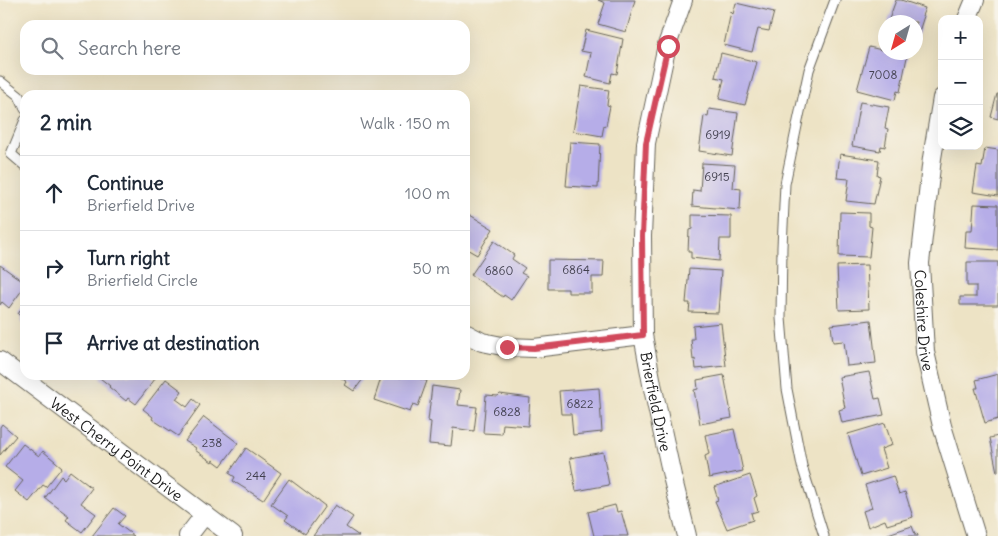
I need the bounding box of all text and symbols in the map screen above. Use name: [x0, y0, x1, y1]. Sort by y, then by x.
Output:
north arrow: [878, 15, 923, 60]
map controls: [938, 15, 983, 150]
button: +: [938, 15, 983, 60]
search box: [20, 20, 470, 75]
icon: search: [38, 34, 66, 62]
route start: [657, 35, 680, 58]
text: Search here: [78, 36, 181, 60]
button: −: [938, 60, 983, 105]
house number: 7008: [869, 67, 897, 82]
button: layers: [938, 105, 983, 150]
text: 2 min: [40, 109, 92, 136]
text: Walk · 150 m: [360, 113, 450, 133]
house number: 6919: [705, 127, 731, 142]
house number: 6915: [704, 169, 730, 184]
text: Continue: [87, 171, 164, 195]
icon: ahead: [40, 179, 68, 207]
text: 100 m: [405, 183, 450, 203]
text: Brierfield Drive: [87, 195, 195, 215]
text: Turn right: [87, 246, 170, 270]
icon: right: [40, 254, 68, 282]
text: 50 m: [412, 258, 450, 278]
house number: 6864: [562, 262, 590, 277]
house number: 6860: [485, 263, 513, 278]
street label: Coleshire Drive: [911, 269, 939, 373]
text: Brierfield Circle: [87, 270, 198, 290]
icon: arrive: [40, 329, 68, 357]
text: Arrive at destination: [87, 331, 260, 355]
route end: [496, 336, 519, 359]
street label: Brierfield Drive: [637, 350, 676, 453]
street label: West Cherry Point Drive: [47, 393, 187, 505]
house number: 6822: [567, 396, 594, 411]
house number: 6828: [493, 404, 521, 419]
house number: 238: [202, 435, 222, 450]
house number: 244: [246, 468, 266, 483]

